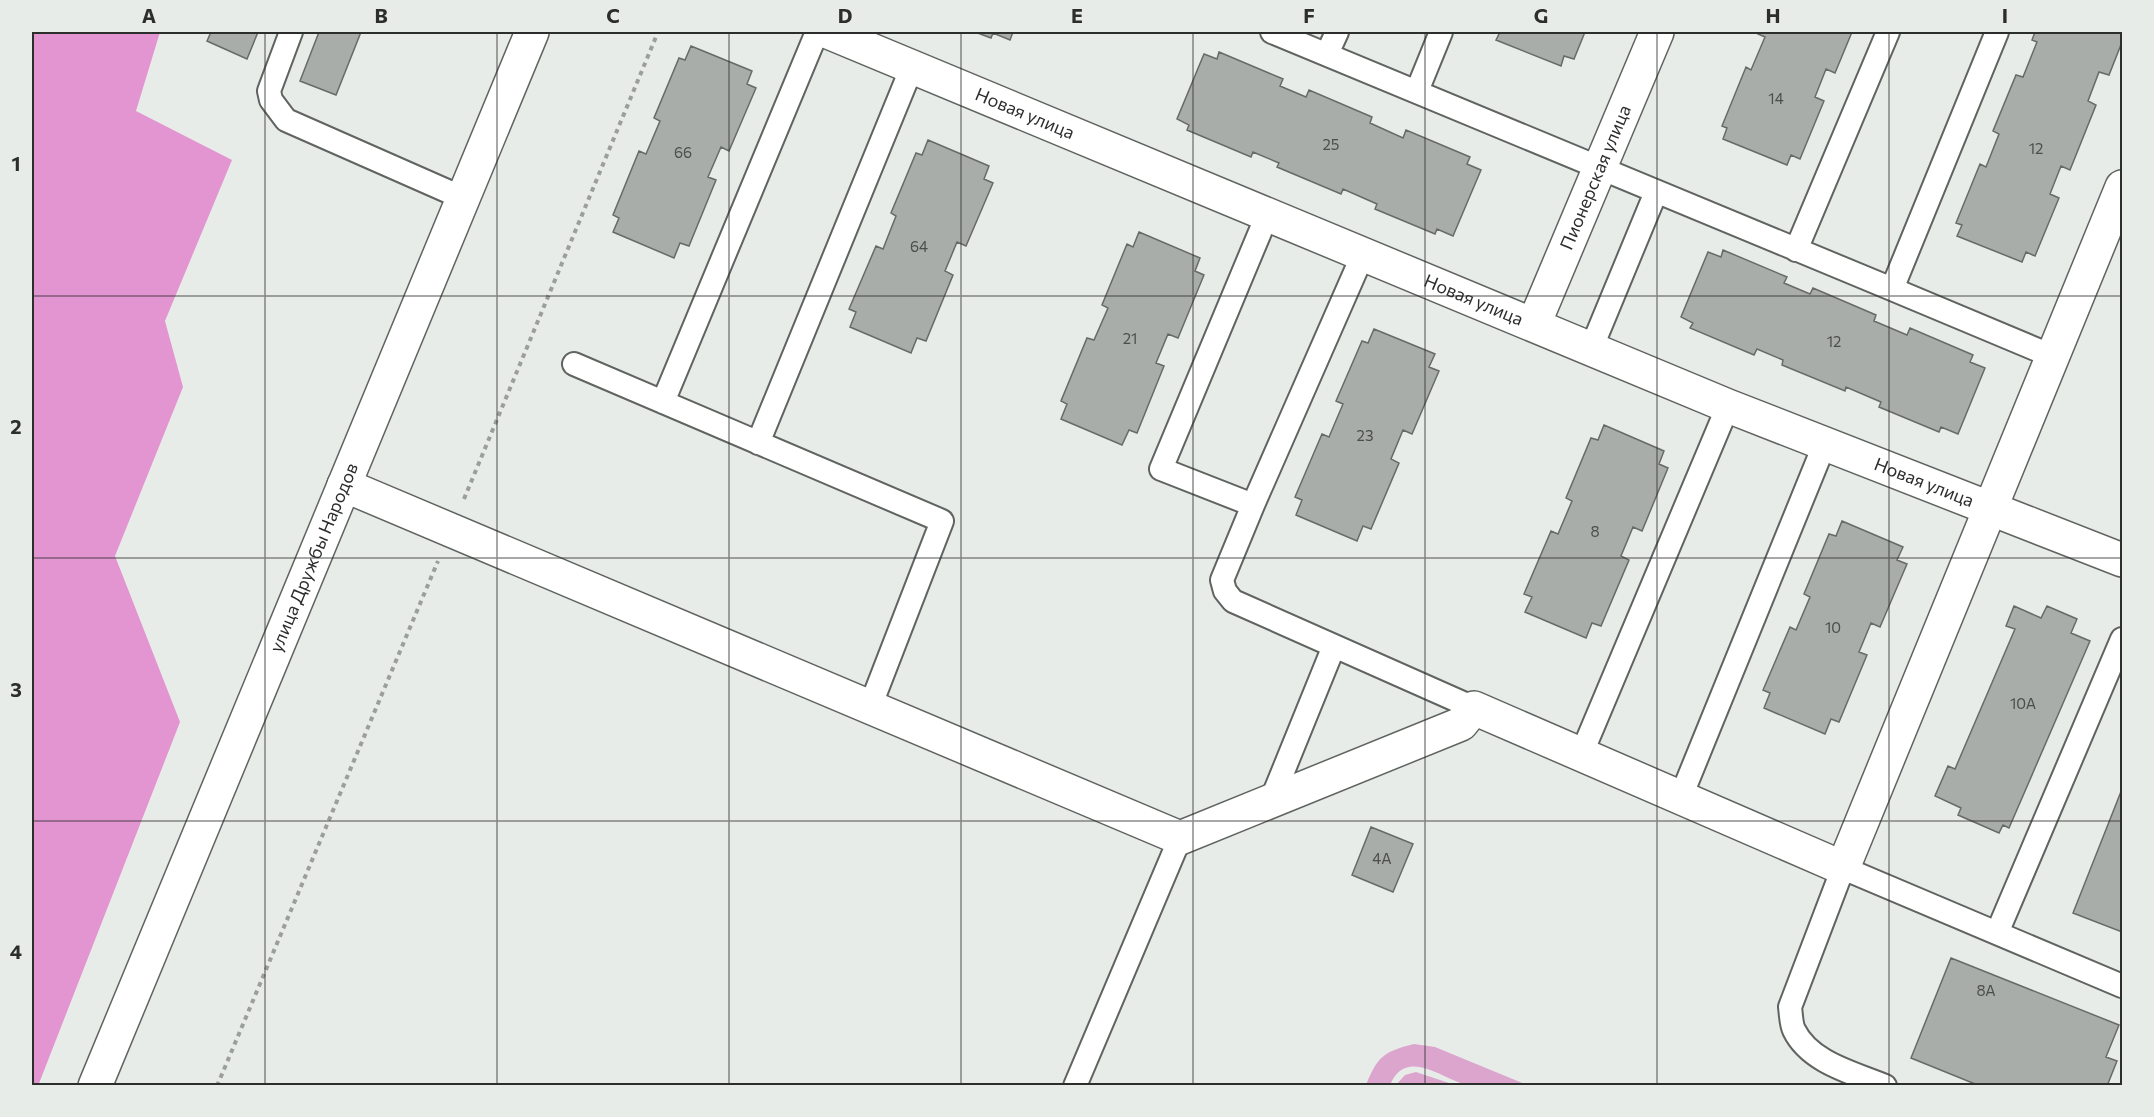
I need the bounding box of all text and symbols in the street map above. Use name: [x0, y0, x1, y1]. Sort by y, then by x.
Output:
text: A: [142, 3, 156, 27]
text: B: [374, 3, 388, 27]
text: C: [606, 3, 620, 27]
text: D: [838, 3, 852, 27]
text: E: [1071, 3, 1083, 27]
text: F: [1303, 3, 1315, 27]
text: G: [1534, 3, 1548, 27]
text: H: [1766, 3, 1781, 27]
text: I: [2002, 3, 2008, 27]
street label: Новая улица: [972, 82, 1078, 143]
house number: 14: [1768, 89, 1784, 107]
street label: Пионерская улица: [1555, 101, 1635, 253]
house number: 25: [1323, 135, 1339, 153]
house number: 12: [2029, 139, 2043, 157]
house number: 66: [674, 143, 692, 161]
text: 1: [11, 151, 21, 175]
house number: 64: [910, 237, 928, 255]
street label: Новая улица: [1421, 269, 1527, 330]
house number: 21: [1123, 329, 1137, 347]
house number: 12: [1827, 332, 1841, 350]
text: 2: [10, 414, 22, 438]
house number: 23: [1357, 426, 1373, 444]
street label: Новая улица: [1871, 452, 1977, 511]
street label: улица Дружбы Народов: [264, 459, 362, 655]
house number: 8: [1590, 522, 1600, 540]
house number: 10: [1825, 618, 1841, 636]
text: 3: [10, 677, 22, 701]
house number: 10А: [2010, 694, 2036, 712]
house number: 4А: [1372, 849, 1392, 867]
text: 4: [10, 939, 22, 963]
house number: 8А: [1976, 981, 1996, 999]

